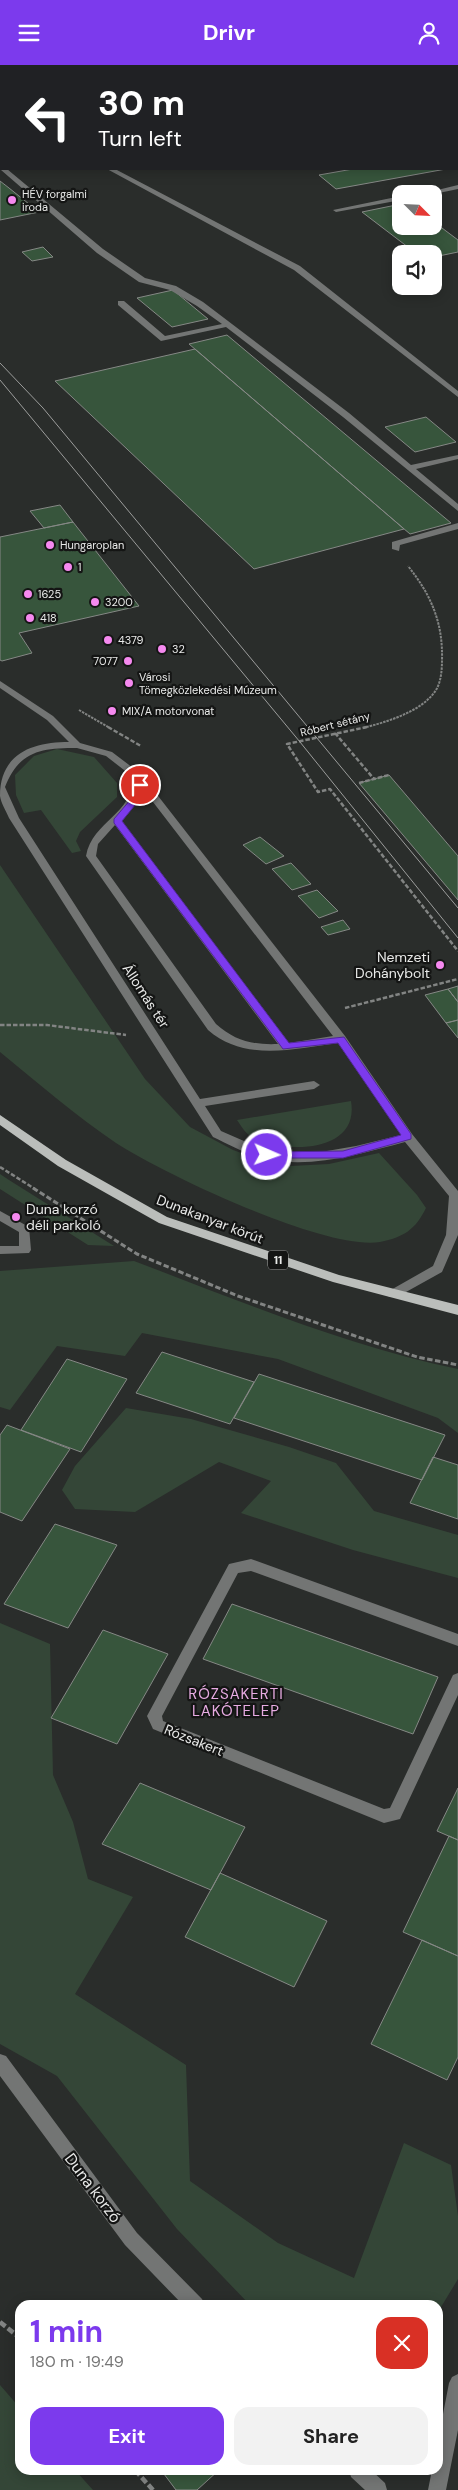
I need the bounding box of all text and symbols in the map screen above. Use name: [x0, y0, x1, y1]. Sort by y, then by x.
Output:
text: Drivr: [203, 18, 255, 47]
icon: menu: [15, 19, 43, 47]
icon: person: [415, 19, 443, 47]
text: 30 m: [98, 80, 185, 126]
icon: left: [15, 85, 80, 150]
text: Turn left: [98, 124, 182, 153]
north arrow: [392, 185, 442, 235]
map controls: [392, 185, 442, 295]
place label: HÉV forgalmi iroda: [22, 187, 87, 214]
marker: HÉV forgalmi iroda: [6, 194, 18, 206]
button: sound: [392, 245, 442, 295]
place label: Hungaroplan: [60, 538, 124, 552]
marker: Hungaroplan: [44, 539, 56, 551]
place label: 1: [78, 560, 81, 574]
marker: 1: [62, 561, 74, 573]
place label: 1625: [38, 587, 61, 601]
marker: 1625: [22, 588, 34, 600]
place label: 3200: [105, 595, 133, 609]
marker: 3200: [89, 596, 101, 608]
place label: 418: [40, 611, 57, 625]
marker: 418: [24, 612, 36, 624]
place label: 4379: [118, 633, 144, 647]
marker: 4379: [102, 634, 114, 646]
place label: 32: [172, 642, 185, 656]
marker: 32: [156, 643, 168, 655]
place label: 7077: [93, 654, 118, 668]
marker: 7077: [122, 655, 134, 667]
place label: Városi Tömegközlekedési Múzeum: [139, 670, 277, 697]
marker: Városi Tömegközlekedési Múzeum: [123, 677, 135, 689]
place label: MIX/A motorvonat: [122, 704, 214, 718]
marker: MIX/A motorvonat: [106, 705, 118, 717]
street label: Róbert sétány: [299, 709, 371, 739]
pin: [119, 764, 161, 806]
icon: arrive: [126, 771, 154, 799]
place label: Nemzeti Dohánybolt: [355, 948, 430, 982]
marker: Nemzeti Dohánybolt: [434, 959, 446, 971]
street label: Állomás tér: [119, 960, 173, 1032]
position arrow: [240, 1128, 292, 1180]
street label: Dunakanyar körút: [154, 1190, 266, 1248]
place label: Duna korzó déli parkoló: [26, 1200, 101, 1234]
marker: Duna korzó déli parkoló: [10, 1211, 22, 1223]
road number: 11: [268, 1251, 288, 1269]
district label: RÓZSAKERTI LAKÓTELEP: [188, 1684, 284, 1721]
street label: Rózsakert: [162, 1720, 226, 1760]
street label: Duna korzó: [60, 2149, 126, 2227]
text: 1 min: [30, 2312, 103, 2351]
button: close: [376, 2317, 428, 2369]
text: 180 m · 19:49: [30, 2351, 124, 2372]
button: Exit: [30, 2407, 224, 2465]
button: Share: [234, 2407, 428, 2465]

